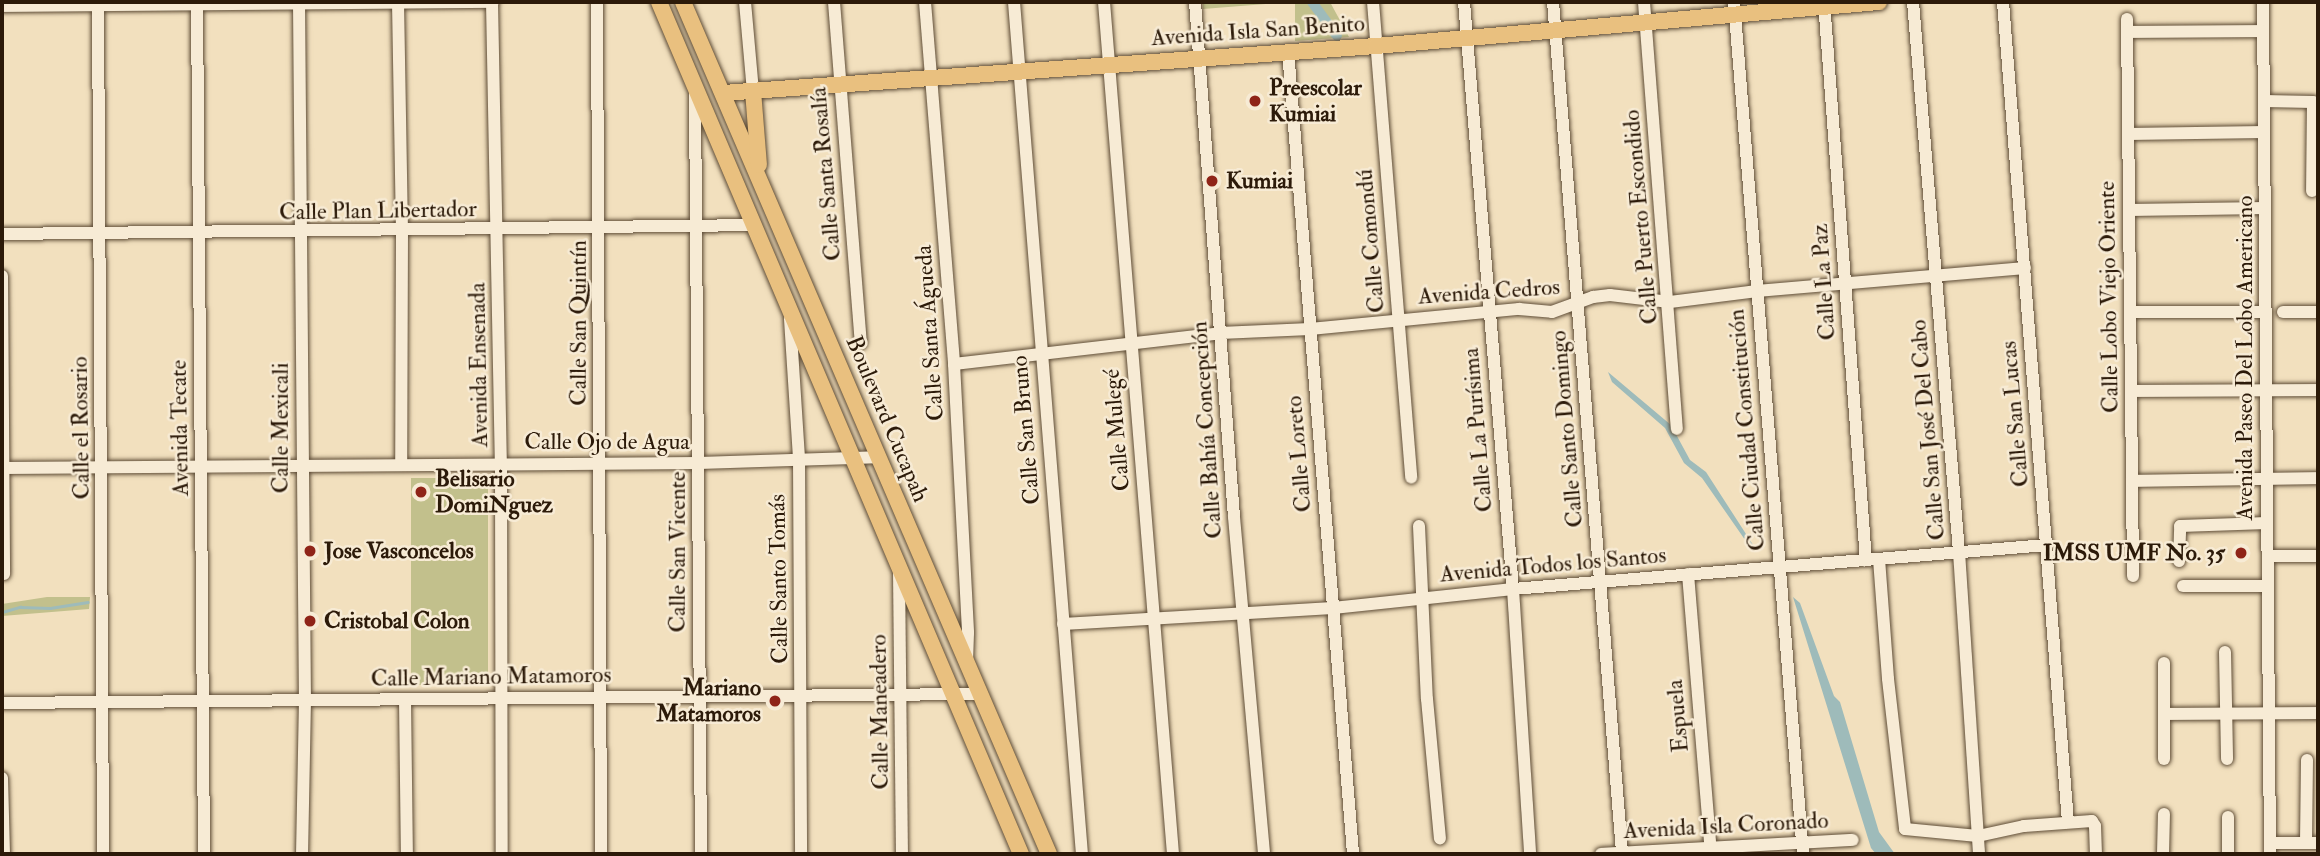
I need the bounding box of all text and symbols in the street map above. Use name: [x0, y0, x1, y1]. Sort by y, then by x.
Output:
street label: Avenida Isla San Benito: [1150, 10, 1366, 52]
place label: Preescolar Kumiai: [1269, 74, 1362, 128]
street label: Calle Santa Rosalía: [805, 86, 847, 262]
marker: Preescolar Kumiai: [1247, 93, 1263, 109]
street label: Calle Puerto Escondido: [1618, 108, 1664, 326]
place label: Kumiai: [1226, 167, 1293, 195]
street label: Calle Comondú: [1351, 168, 1391, 314]
marker: Kumiai: [1204, 173, 1220, 189]
street label: Calle Lobo Viejo Oriente: [2093, 181, 2125, 413]
street label: Calle Plan Libertador: [279, 195, 477, 227]
street label: Avenida Paseo Del Lobo Americano: [2231, 196, 2259, 520]
street label: Calle La Paz: [1806, 223, 1842, 341]
street label: Calle San Quintín: [565, 240, 593, 406]
street label: Calle Santa Águeda: [910, 244, 950, 422]
street label: Avenida Cedros: [1417, 273, 1561, 311]
street label: Avenida Ensenada: [464, 282, 494, 448]
street label: Calle Ciudad Constitución: [1723, 308, 1771, 552]
street label: Calle San José Del Cabo: [1905, 319, 1951, 541]
street label: Calle Bahía Concepción: [1186, 320, 1228, 540]
street label: Calle Santo Domingo: [1545, 329, 1589, 529]
street label: Boulevard Cucapah: [840, 332, 934, 506]
street label: Calle San Lucas: [1995, 340, 2035, 488]
street label: Calle La Purísima: [1457, 347, 1499, 513]
street label: Calle San Bruno: [1006, 354, 1046, 506]
street label: Calle el Rosario: [66, 356, 96, 500]
street label: Avenida Tecate: [165, 360, 195, 496]
street label: Calle Mexicali: [267, 363, 295, 493]
street label: Calle Mulegé: [1098, 368, 1136, 492]
street label: Calle Loreto: [1280, 395, 1318, 513]
street label: Calle Ojo de Agua: [524, 428, 690, 456]
place label: Belisario DomiNguez: [435, 465, 553, 519]
street label: Calle San Vicente: [664, 471, 692, 633]
marker: Belisario DomiNguez: [413, 484, 429, 500]
street label: Calle Santo Tomás: [764, 494, 794, 664]
place label: Jose Vasconcelos: [324, 537, 474, 565]
place label: IMSS UMF No. 35: [2043, 539, 2225, 567]
street label: Avenida Todos los Santos: [1439, 541, 1667, 589]
marker: Jose Vasconcelos: [302, 543, 318, 559]
marker: IMSS UMF No. 35: [2231, 543, 2251, 563]
place label: Cristobal Colon: [324, 607, 470, 635]
marker: Cristobal Colon: [302, 613, 318, 629]
street label: Calle Maneadero: [865, 634, 895, 790]
street label: Calle Mariano Matamoros: [371, 661, 611, 693]
place label: Mariano Matamoros: [656, 674, 761, 728]
street label: Espuela: [1661, 678, 1695, 754]
marker: Mariano Matamoros: [767, 693, 783, 709]
street label: Avenida Isla Coronado: [1623, 807, 1829, 845]

